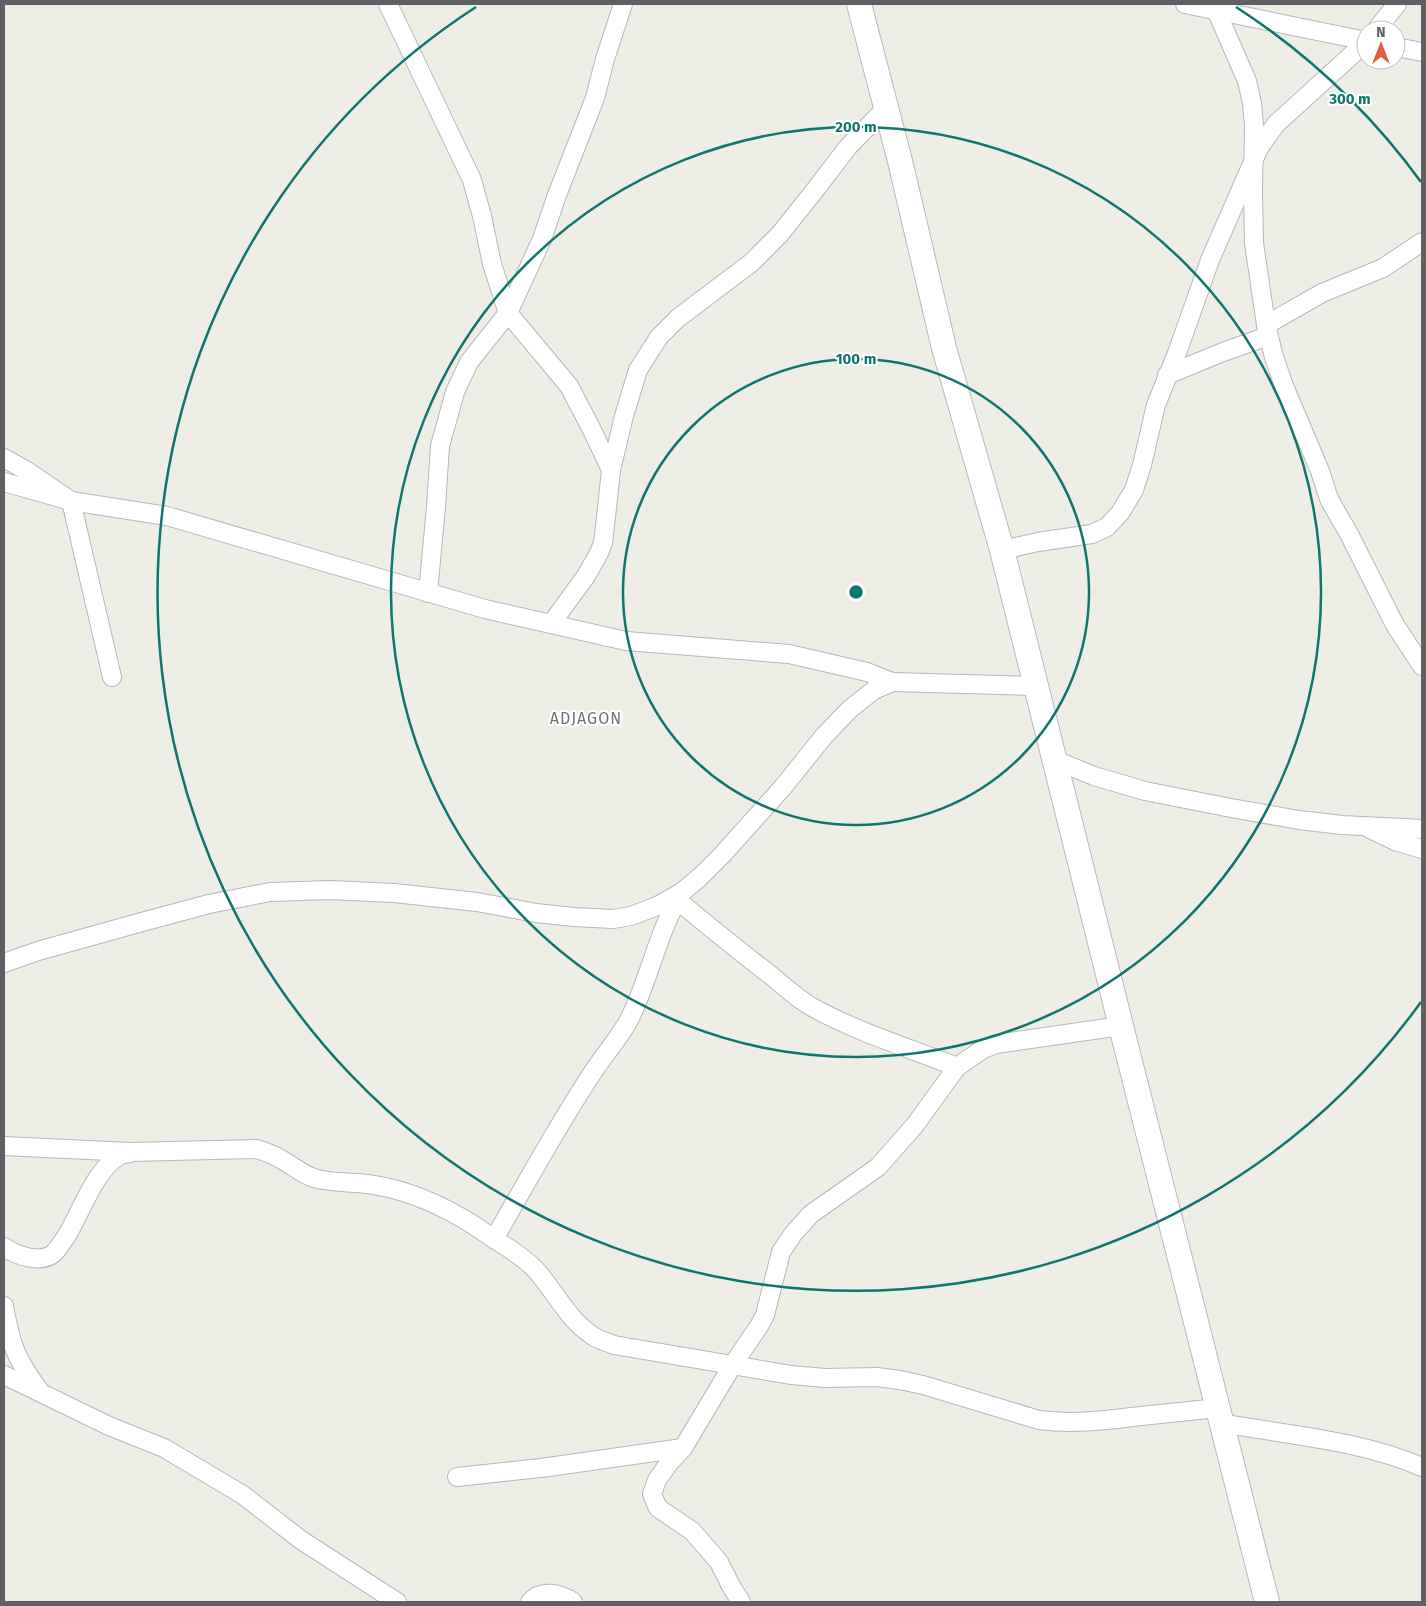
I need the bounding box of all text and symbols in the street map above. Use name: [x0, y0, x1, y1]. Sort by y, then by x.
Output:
north arrow: [1356, 20, 1406, 70]
text: N: [1376, 24, 1386, 41]
text: 300 m: [1328, 90, 1371, 108]
text: 200 m: [835, 118, 877, 136]
text: 100 m: [836, 350, 876, 368]
centre of rings: [847, 583, 865, 601]
district label: ADJAGON: [550, 709, 622, 728]

